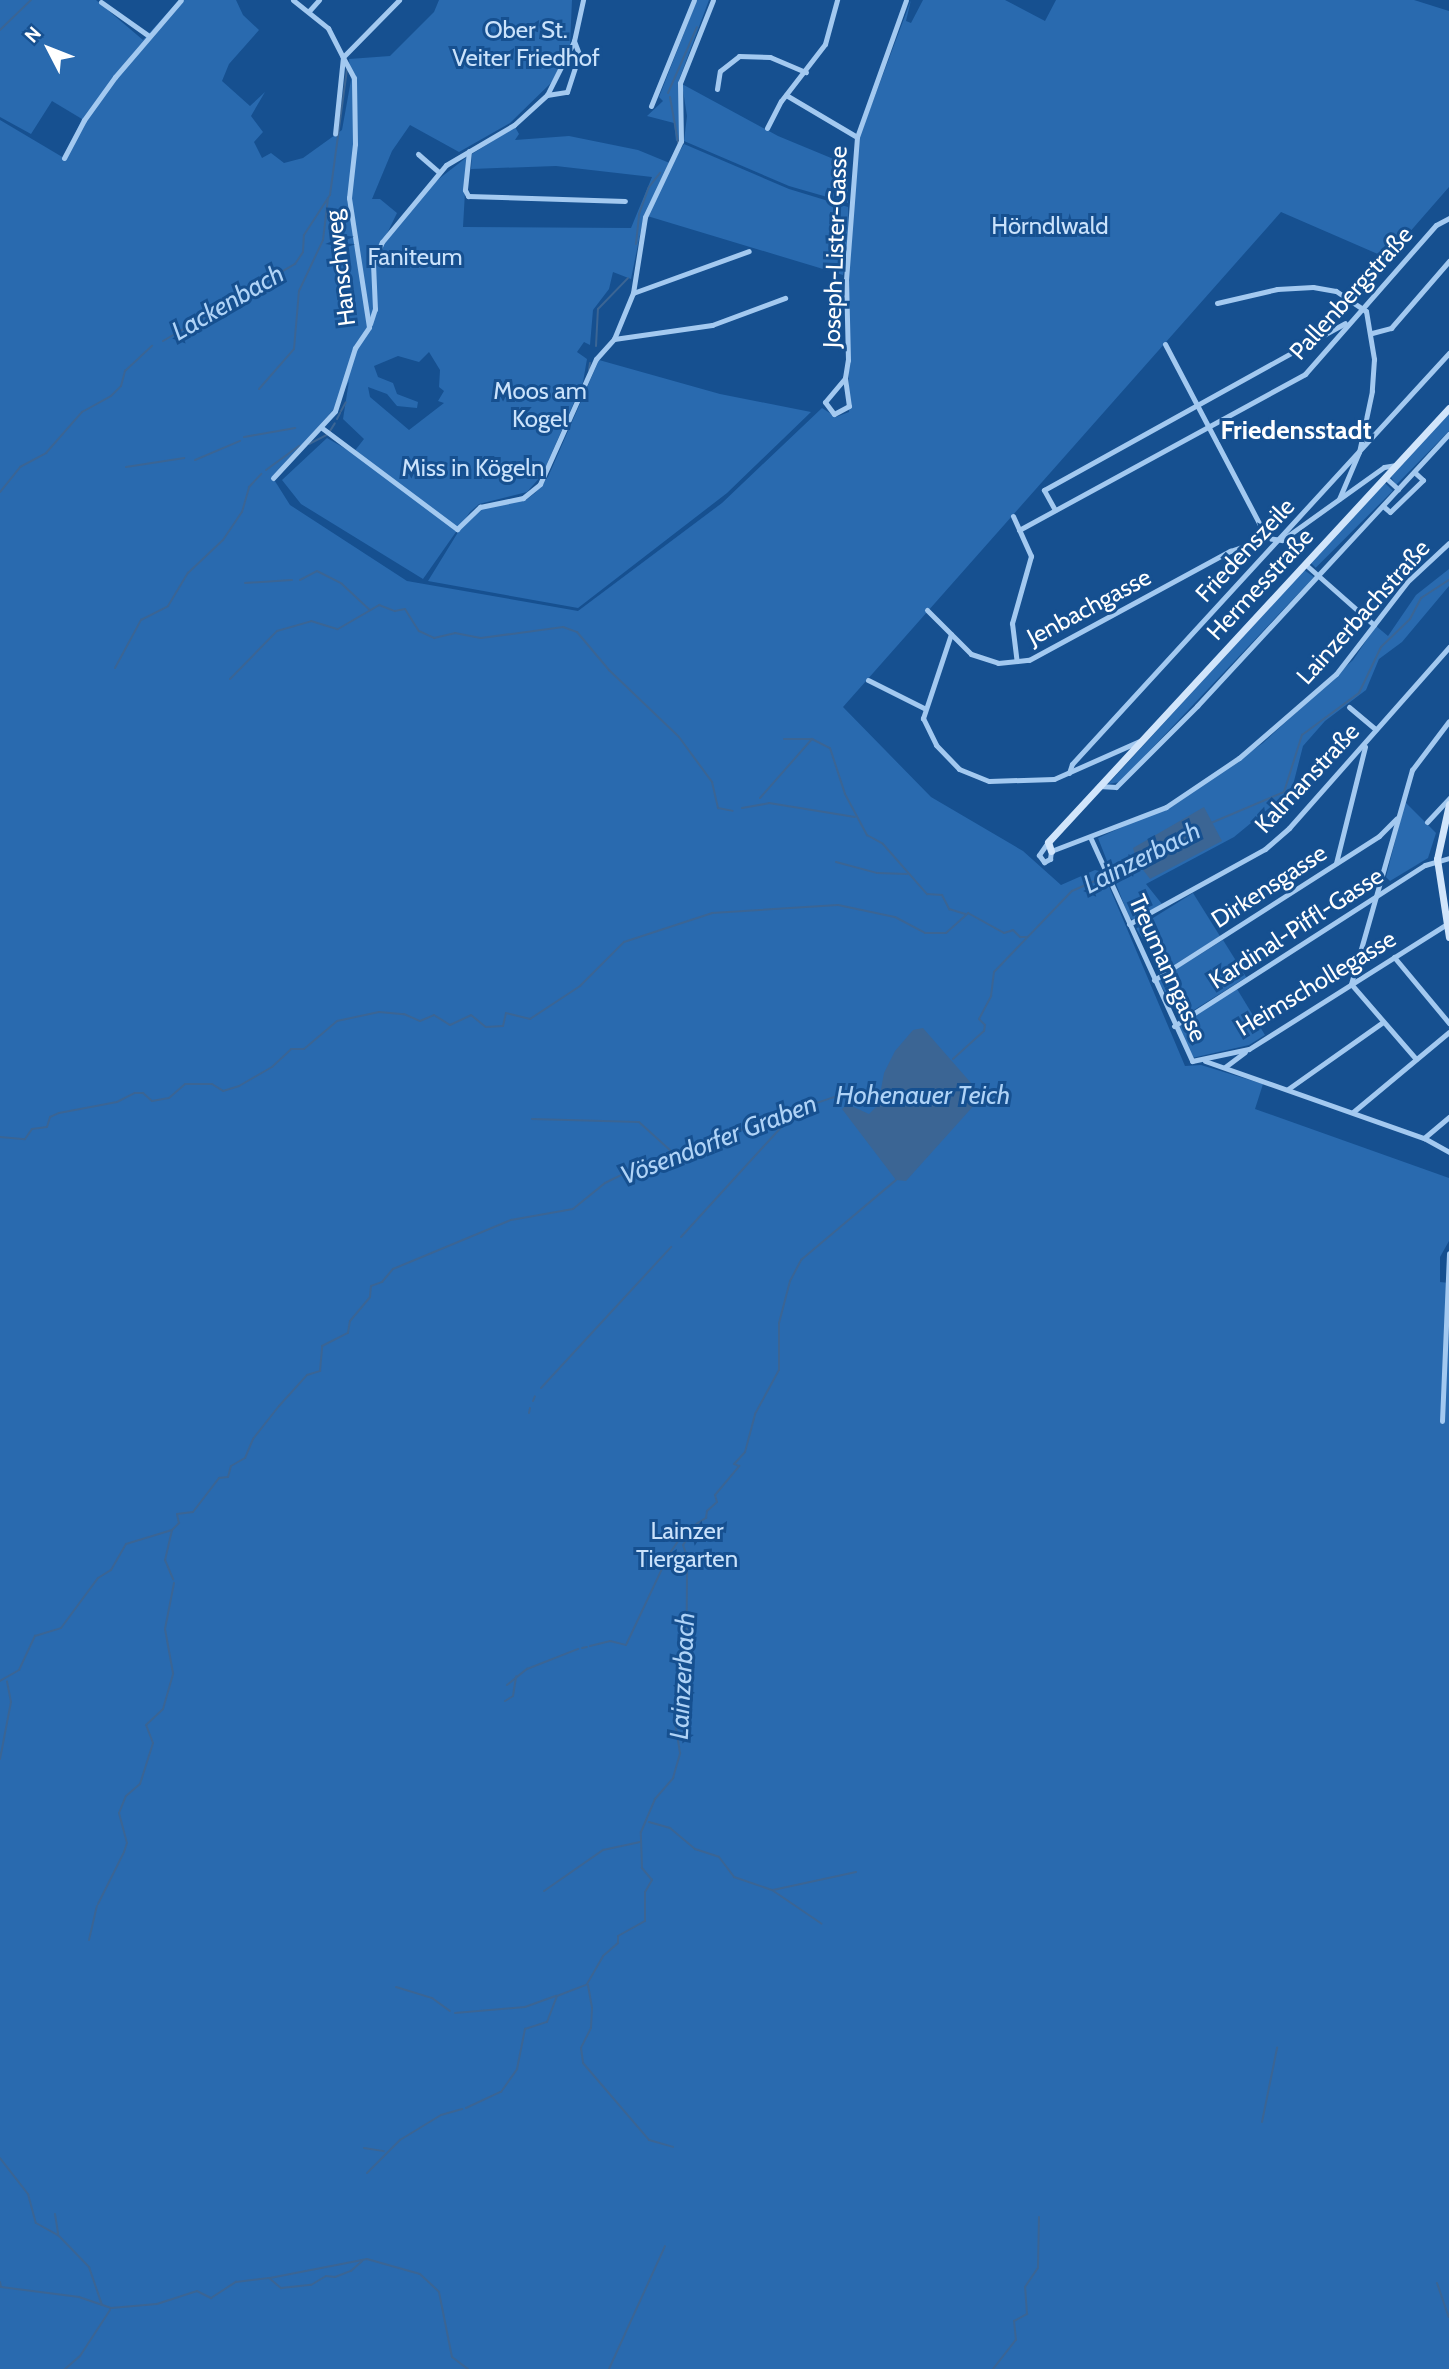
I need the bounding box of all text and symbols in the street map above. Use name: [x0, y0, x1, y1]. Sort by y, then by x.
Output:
north arrow: [14, 14, 84, 84]
park label: Ober St. Veiter Friedhof: [452, 16, 600, 72]
text: N: [20, 22, 46, 47]
street label: Joseph-Lister-Gasse: [817, 145, 853, 349]
street label: Hanschweg: [319, 208, 361, 328]
park label: Hörndlwald: [991, 212, 1109, 240]
street label: Pallenbergstraße: [1283, 220, 1419, 366]
park label: Faniteum: [367, 243, 463, 271]
water label: Lackenbach: [166, 258, 290, 348]
park label: Moos am Kogel: [493, 377, 587, 433]
district label: Friedensstadt: [1220, 415, 1372, 447]
park label: Miss in Kögeln: [402, 454, 544, 482]
street label: Friedenszeile: [1190, 492, 1300, 608]
street label: Hermesstraße: [1201, 522, 1319, 646]
street label: Lainzerbachstraße: [1291, 534, 1435, 690]
street label: Jenbachgasse: [1022, 562, 1156, 652]
street label: Kalmanstraße: [1249, 717, 1365, 839]
water label: Lainzerbach: [1078, 815, 1206, 901]
street label: Dirkensgasse: [1206, 838, 1332, 934]
street label: Kardinal-Piffl-Gasse: [1204, 861, 1388, 995]
street label: Treumanngasse: [1123, 890, 1213, 1046]
street label: Heimschollegasse: [1231, 924, 1401, 1042]
water label: Hohenauer Teich: [836, 1080, 1010, 1112]
water label: Vösendorfer Graben: [616, 1088, 822, 1192]
park label: Lainzer Tiergarten: [636, 1517, 738, 1573]
water label: Lainzerbach: [664, 1612, 702, 1740]

